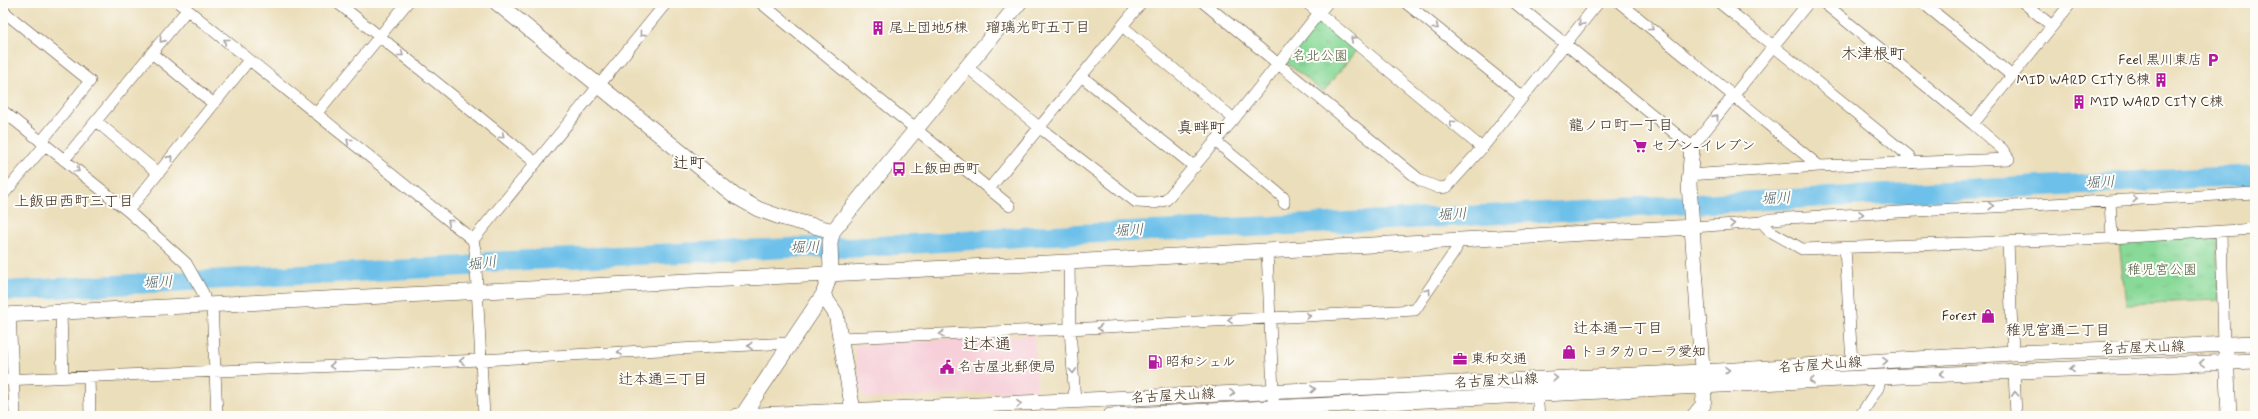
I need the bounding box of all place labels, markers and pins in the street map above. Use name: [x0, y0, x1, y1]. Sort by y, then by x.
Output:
place label: 尾上団地5棟: [889, 19, 968, 37]
building icon: 尾上団地5棟: [870, 20, 886, 36]
place label: Feel 黒川東店: [2118, 51, 2202, 69]
parking icon: Feel 黒川東店: [2205, 52, 2221, 68]
place label: MID WARD CITY B棟: [2017, 71, 2151, 89]
building icon: MID WARD CITY B棟: [2153, 72, 2169, 88]
place label: MID WARD CITY C棟: [2090, 93, 2224, 111]
building icon: MID WARD CITY C棟: [2071, 94, 2087, 110]
place label: セブン-イレブン: [1651, 137, 1755, 155]
supermarket icon: セブン-イレブン: [1632, 138, 1648, 154]
place label: 上飯田西町: [910, 160, 980, 178]
bus stop icon: 上飯田西町: [891, 161, 907, 177]
place label: Forest: [1942, 307, 1977, 325]
shop icon: Forest: [1980, 308, 1996, 324]
place label: トヨタカローラ愛知: [1580, 343, 1706, 361]
shop icon: トヨタカローラ愛知: [1561, 344, 1577, 360]
place label: 東和交通: [1471, 350, 1527, 368]
office icon: 東和交通: [1452, 351, 1468, 367]
place label: 昭和シェル: [1166, 353, 1236, 371]
fuel station icon: 昭和シェル: [1147, 354, 1163, 370]
place label: 名古屋北郵便局: [958, 358, 1056, 376]
public building icon: 名古屋北郵便局: [939, 359, 955, 375]

